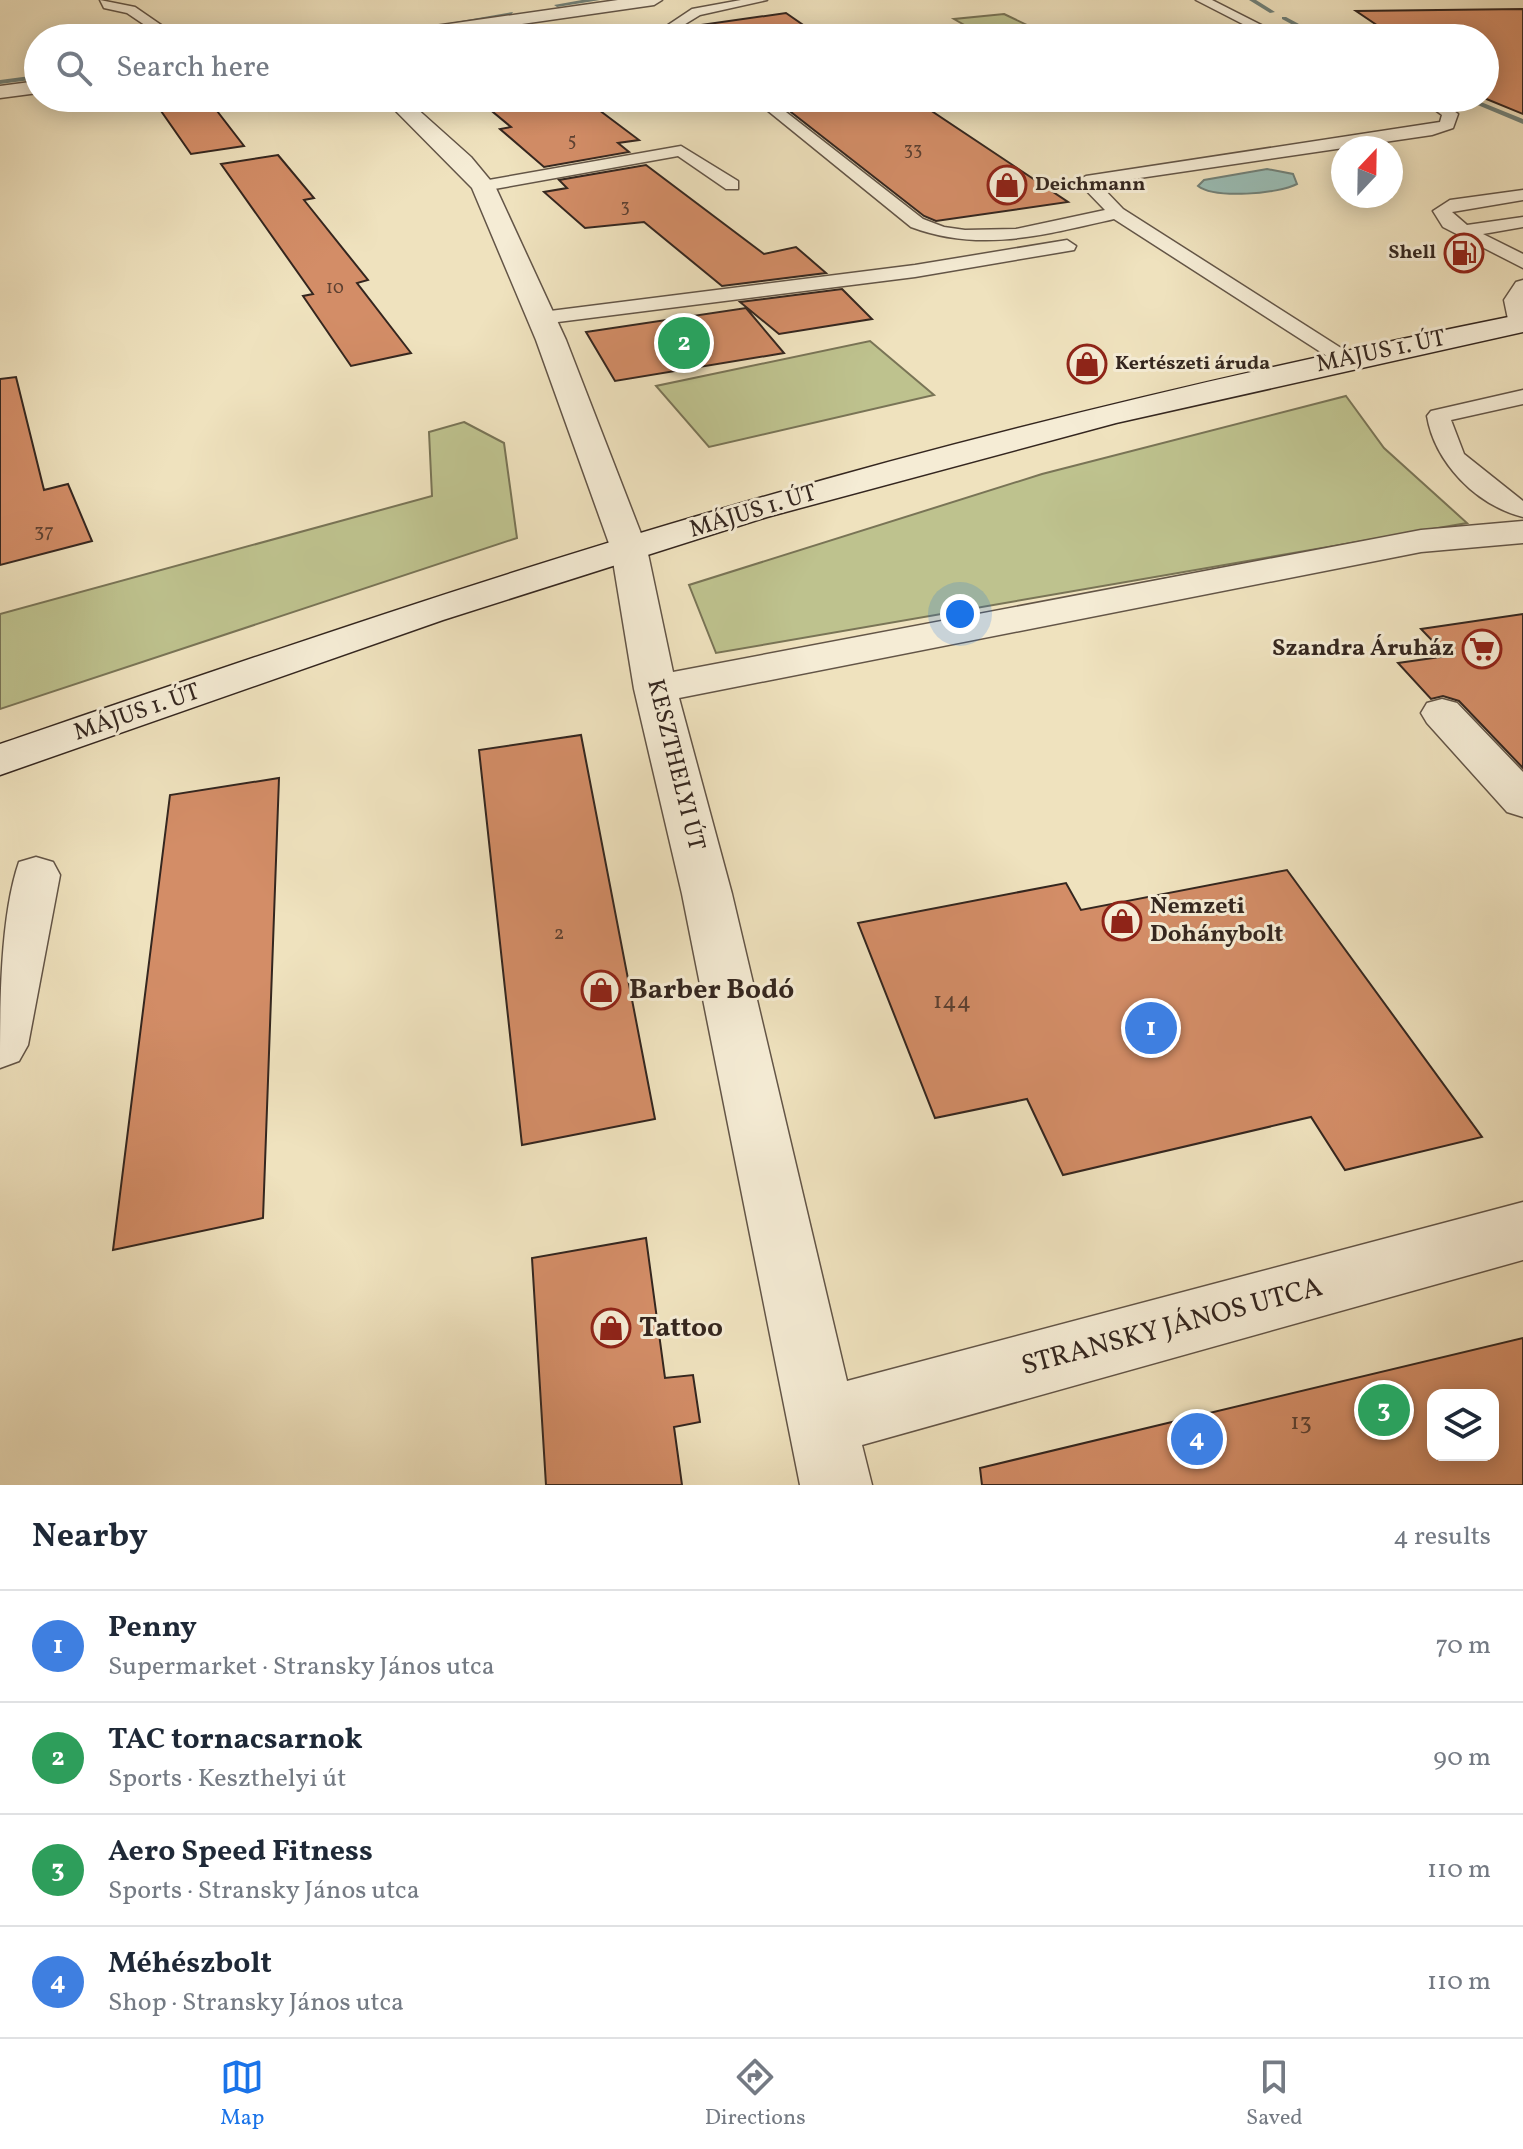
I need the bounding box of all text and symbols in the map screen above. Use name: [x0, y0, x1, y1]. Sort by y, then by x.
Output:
search box: [24, 24, 1499, 112]
icon: search: [52, 46, 96, 90]
text: Search here: [116, 47, 270, 89]
house number: 5: [568, 129, 576, 154]
north arrow: [1331, 136, 1403, 208]
house number: 33: [904, 138, 922, 163]
shop icon: Deichmann: [986, 164, 1028, 206]
place label: Deichmann: [1035, 171, 1145, 199]
house number: 3: [620, 195, 630, 220]
fuel station icon: Shell: [1443, 232, 1485, 274]
place label: Shell: [1388, 239, 1436, 267]
house number: 10: [326, 276, 344, 301]
pin: 2: [658, 313, 710, 373]
street label: MÁJUS 1. ÚT: [1313, 322, 1449, 382]
shop icon: Kertészeti áruda: [1066, 343, 1108, 385]
place label: Kertészeti áruda: [1115, 350, 1270, 378]
street label: MÁJUS 1. ÚT: [685, 477, 821, 547]
house number: 37: [34, 518, 54, 546]
your location: [940, 594, 980, 634]
supermarket icon: Szandra Áruház: [1461, 628, 1503, 670]
place label: Szandra Áruház: [1272, 632, 1454, 666]
street label: MÁJUS 1. ÚT: [69, 676, 205, 750]
street label: KESZTHELYI ÚT: [637, 676, 713, 854]
place label: Nemzeti Dohánybolt: [1150, 890, 1283, 952]
shop icon: Nemzeti Dohánybolt: [1101, 900, 1143, 942]
house number: 2: [554, 920, 564, 948]
shop icon: Barber Bodó: [580, 969, 622, 1011]
place label: Barber Bodó: [629, 971, 794, 1010]
house number: 144: [933, 985, 971, 1019]
pin: 1: [1125, 998, 1177, 1058]
street label: STRANSKY JÁNOS UTCA: [1017, 1268, 1327, 1386]
shop icon: Tattoo: [590, 1307, 632, 1349]
place label: Tattoo: [639, 1309, 723, 1348]
pin: 3: [1358, 1380, 1410, 1440]
map controls: [1427, 1389, 1499, 1461]
button: layers: [1427, 1389, 1499, 1461]
house number: 13: [1290, 1406, 1312, 1440]
pin: 4: [1171, 1409, 1223, 1469]
text: Nearby: [32, 1514, 148, 1561]
text: 4 results: [1393, 1519, 1491, 1555]
text: Penny: [108, 1607, 197, 1649]
text: 1: [53, 1628, 63, 1664]
text: 70 m: [1436, 1628, 1491, 1664]
text: Supermarket · Stransky János utca: [108, 1649, 495, 1685]
text: TAC tornacsarnok: [108, 1719, 363, 1761]
text: 2: [51, 1740, 65, 1776]
text: 90 m: [1433, 1740, 1491, 1776]
text: Sports · Keszthelyi út: [108, 1761, 346, 1797]
text: Aero Speed Fitness: [108, 1831, 373, 1873]
text: 3: [51, 1852, 65, 1888]
text: 110 m: [1427, 1852, 1491, 1888]
text: Sports · Stransky János utca: [108, 1873, 420, 1909]
text: Méhészbolt: [108, 1943, 272, 1985]
text: 4: [50, 1964, 66, 2000]
text: 110 m: [1427, 1964, 1491, 2000]
text: Shop · Stransky János utca: [108, 1985, 404, 2021]
tab: Map: [220, 2055, 264, 2134]
tab: Directions: [705, 2055, 806, 2134]
tab: Saved: [1246, 2055, 1303, 2134]

